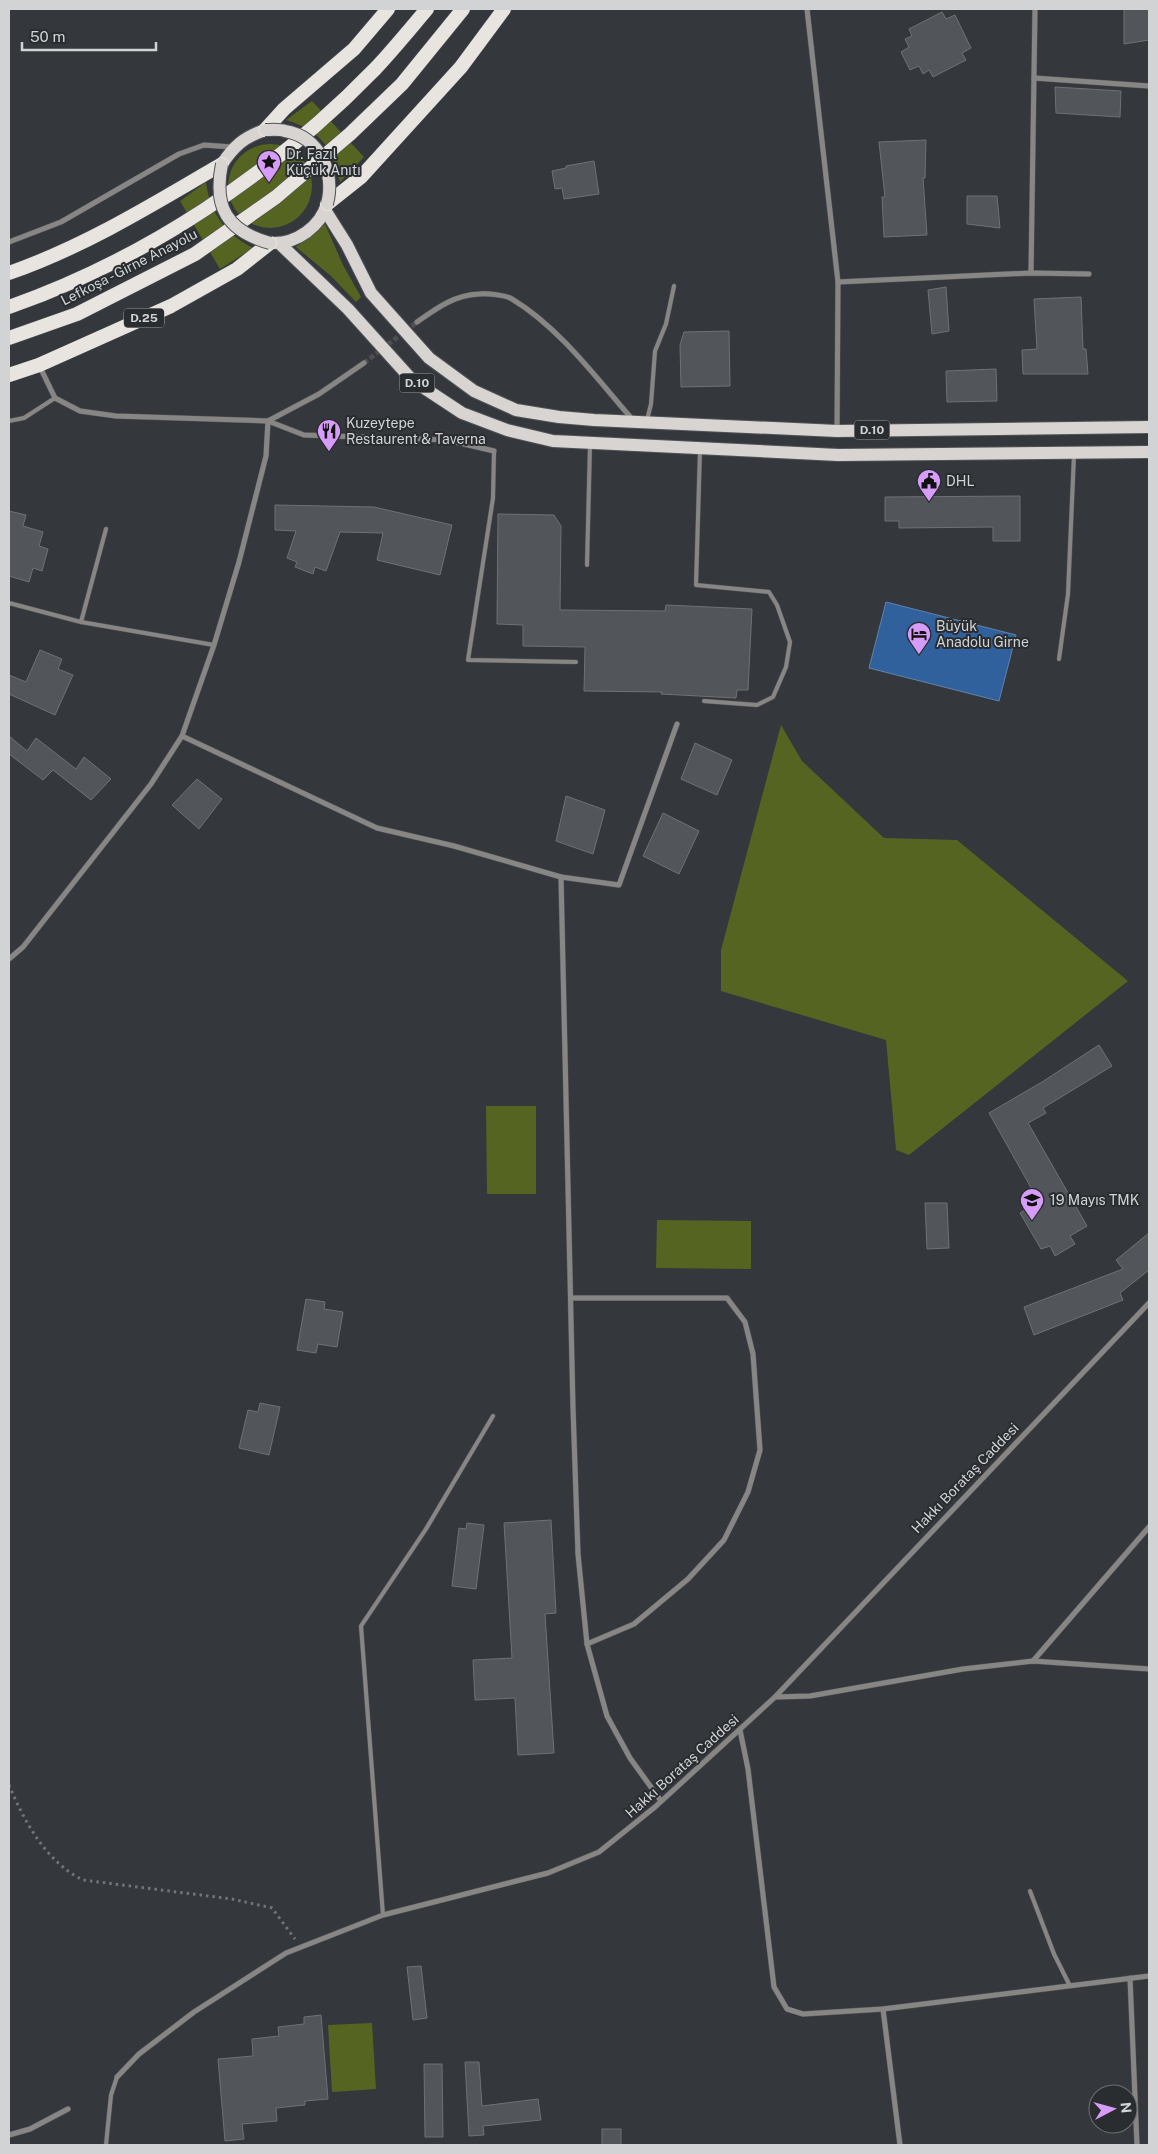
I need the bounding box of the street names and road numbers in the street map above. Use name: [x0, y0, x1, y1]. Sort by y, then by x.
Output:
street label: Lefkoşa - Girne Anayolu: [58, 226, 200, 308]
road number: D.25: [124, 308, 164, 328]
road number: D.10: [400, 373, 434, 392]
road number: D.10: [854, 420, 890, 440]
street label: Hakkı Borataş Caddesi: [908, 1420, 1022, 1536]
street label: Hakkı Borataş Caddesi: [622, 1711, 742, 1821]

